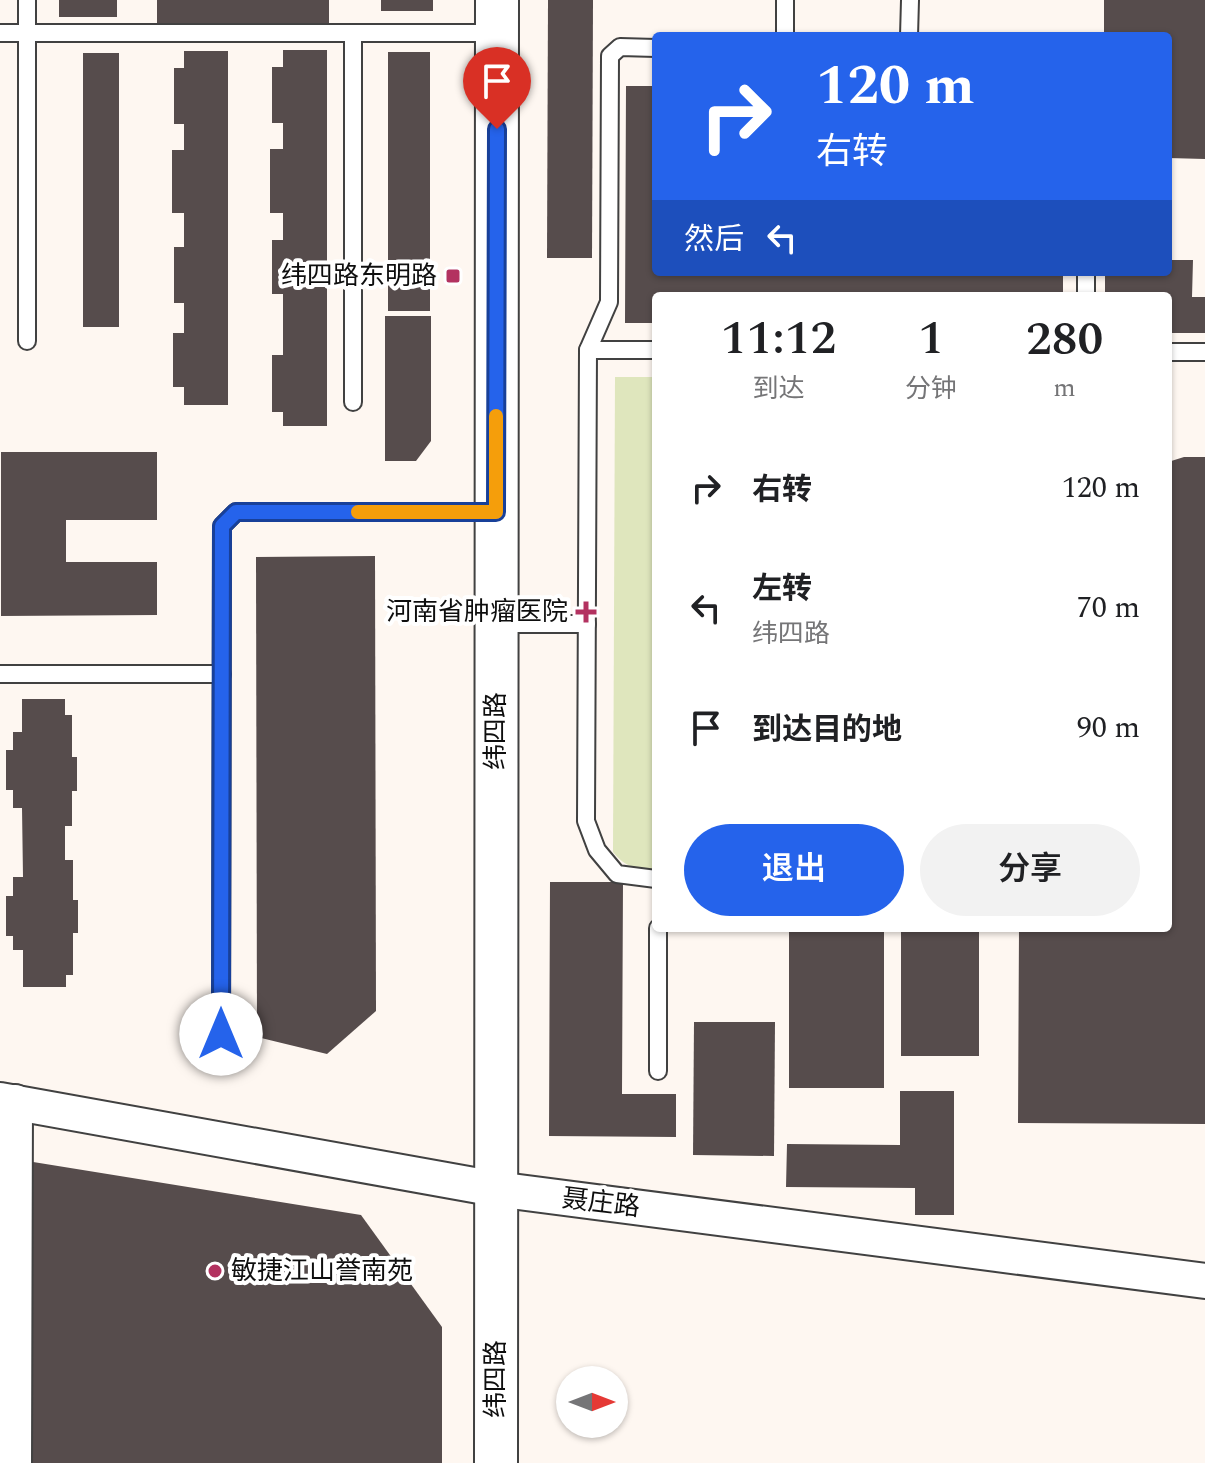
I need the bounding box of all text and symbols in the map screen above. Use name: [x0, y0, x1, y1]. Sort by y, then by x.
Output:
text: 120 m: [816, 44, 975, 129]
pin: [463, 47, 531, 129]
icon: arrive: [475, 59, 519, 103]
icon: right: [684, 64, 788, 168]
text: 右转: [816, 125, 888, 180]
icon: left: [760, 216, 804, 260]
text: 然后: [684, 217, 744, 263]
place label: 纬四路东明路: [281, 256, 437, 296]
marker: 纬四路东明路: [444, 267, 462, 285]
text: 11:12: [721, 302, 836, 375]
text: 1: [918, 302, 944, 375]
text: 280: [1026, 303, 1103, 376]
text: m: [1053, 368, 1076, 408]
text: 到达: [753, 369, 805, 409]
text: 分钟: [905, 369, 957, 409]
text: 120 m: [1062, 465, 1140, 511]
icon: right: [684, 466, 728, 510]
text: 右转: [752, 467, 812, 513]
text: 左转: [752, 566, 812, 612]
text: 70 m: [1077, 585, 1140, 631]
icon: left: [684, 586, 728, 630]
place label: 河南省肿瘤医院: [386, 592, 568, 632]
marker: 河南省肿瘤医院: [575, 601, 597, 623]
text: 纬四路: [752, 614, 830, 654]
street label: 纬四路: [476, 692, 516, 770]
text: 90 m: [1077, 705, 1140, 751]
icon: arrive: [684, 706, 728, 750]
text: 到达目的地: [752, 707, 902, 753]
button: 退出: [684, 824, 904, 916]
button: 分享: [920, 824, 1140, 916]
position arrow: [179, 992, 263, 1076]
street label: 聂庄路: [560, 1178, 642, 1228]
place label: 敏捷江山誉南苑: [231, 1251, 413, 1291]
marker: 敏捷江山誉南苑: [206, 1262, 224, 1280]
street label: 纬四路: [476, 1340, 516, 1418]
north arrow: [556, 1366, 628, 1438]
map controls: [556, 1366, 628, 1438]

